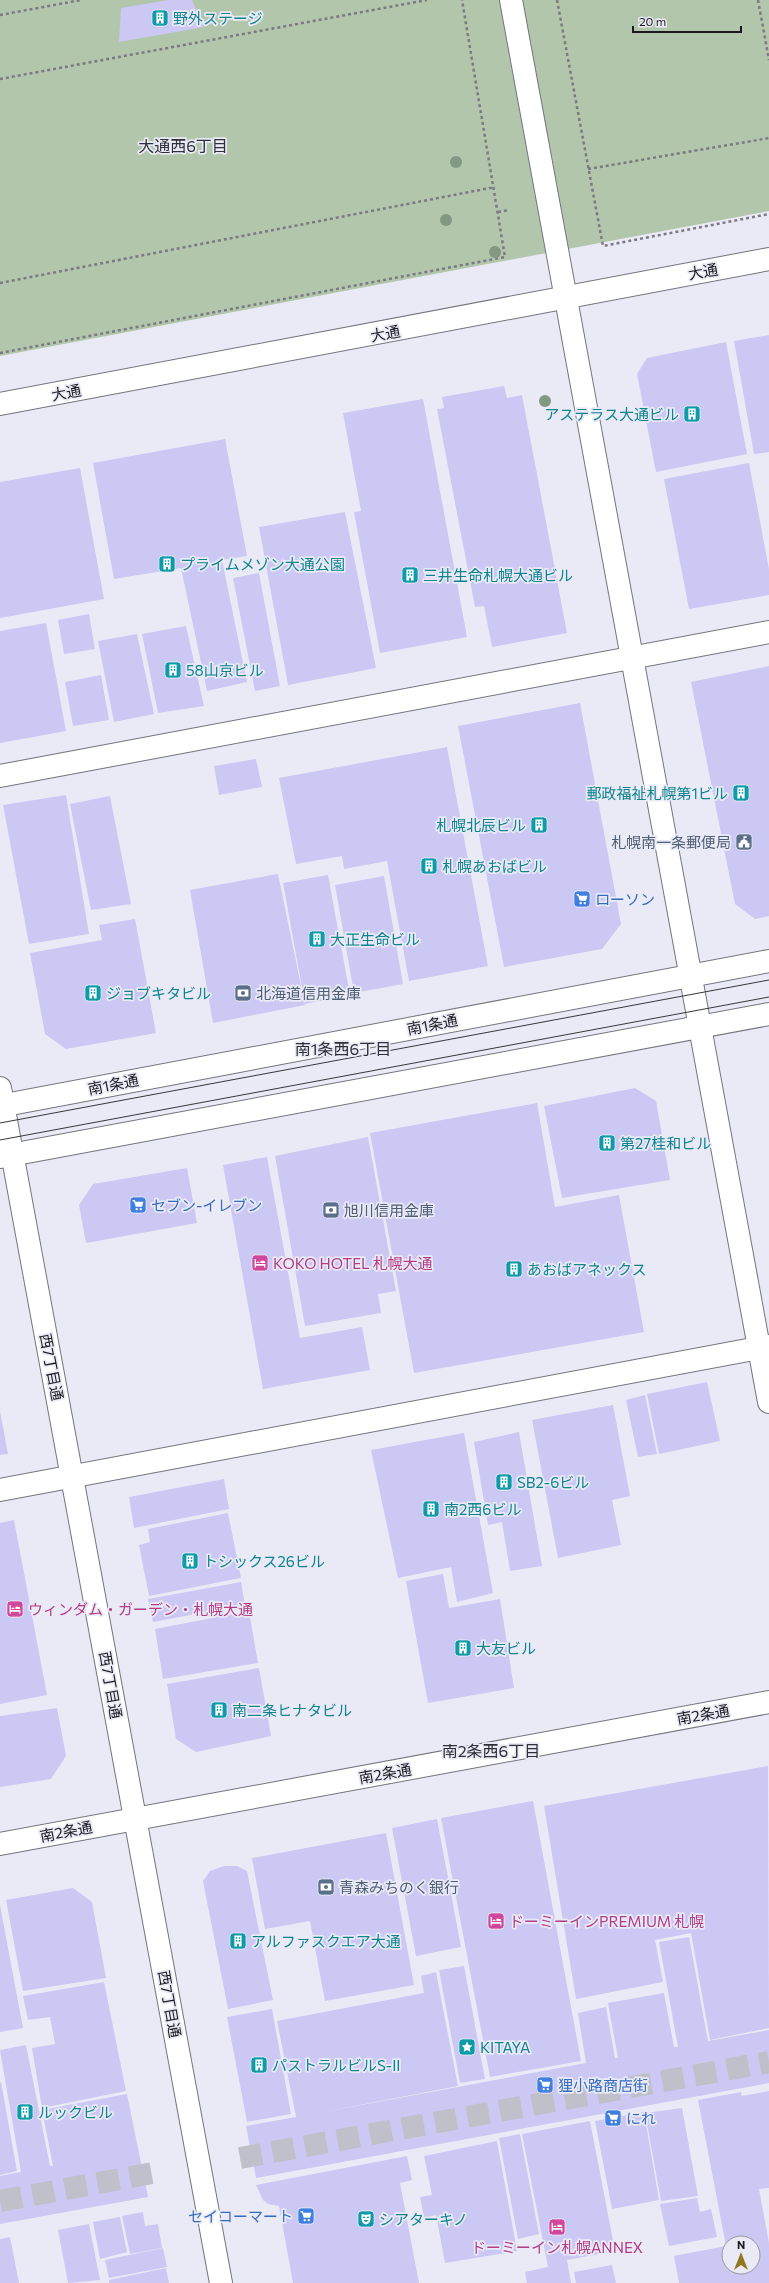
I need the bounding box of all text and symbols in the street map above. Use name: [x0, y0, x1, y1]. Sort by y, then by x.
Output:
building icon: 野外ステージ: [150, 8, 170, 28]
scale bar: [633, 8, 741, 34]
place label: 野外ステージ: [173, 9, 263, 27]
text: 20 m: [639, 14, 666, 28]
district label: 大通西6丁目: [138, 136, 228, 155]
street label: 大通: [687, 260, 719, 282]
street label: 大通: [369, 321, 401, 345]
street label: 大通: [50, 380, 82, 404]
building icon: アステラス大通ビル: [682, 404, 702, 424]
place label: アステラス大通ビル: [544, 405, 679, 423]
building icon: プライムメゾン大通公園: [157, 554, 177, 574]
place label: プライムメゾン大通公園: [180, 555, 345, 573]
building icon: 三井生命札幌大通ビル: [400, 565, 420, 585]
place label: 三井生命札幌大通ビル: [423, 566, 573, 584]
building icon: 58山京ビル: [163, 660, 183, 680]
place label: 58山京ビル: [186, 661, 264, 679]
building icon: 郵政福祉札幌第1ビル: [731, 783, 751, 803]
place label: 郵政福祉札幌第1ビル: [587, 784, 728, 802]
building icon: 札幌北辰ビル: [529, 815, 549, 835]
place label: 札幌北辰ビル: [436, 816, 526, 834]
public building icon: 札幌南一条郵便局: [734, 832, 754, 852]
place label: 札幌南一条郵便局: [611, 833, 731, 851]
building icon: 札幌あおばビル: [419, 856, 439, 876]
place label: 札幌あおばビル: [442, 857, 547, 875]
supermarket icon: ローソン: [572, 889, 592, 909]
place label: ローソン: [595, 890, 655, 908]
building icon: 大正生命ビル: [307, 929, 327, 949]
place label: 大正生命ビル: [330, 930, 420, 948]
building icon: ジョブキタビル: [83, 983, 103, 1003]
bank icon: 北海道信用金庫: [233, 983, 253, 1003]
place label: ジョブキタビル: [106, 984, 211, 1002]
place label: 北海道信用金庫: [256, 984, 361, 1002]
street label: 南1条通: [405, 1010, 459, 1038]
district label: 南1条西6丁目: [295, 1039, 391, 1058]
street label: 南1条通: [86, 1070, 140, 1098]
building icon: 第27桂和ビル: [597, 1133, 617, 1153]
place label: 第27桂和ビル: [620, 1134, 711, 1152]
supermarket icon: セブン-イレブン: [128, 1195, 148, 1215]
place label: セブン-イレブン: [151, 1196, 262, 1214]
bank icon: 旭川信用金庫: [321, 1200, 341, 1220]
place label: 旭川信用金庫: [344, 1201, 434, 1219]
hotel icon: KOKO HOTEL 札幌大通: [250, 1253, 270, 1273]
place label: KOKO HOTEL 札幌大通: [273, 1254, 433, 1272]
building icon: あおばアネックス: [504, 1259, 524, 1279]
place label: あおばアネックス: [527, 1260, 647, 1278]
street label: 西7丁目通: [37, 1332, 67, 1402]
building icon: SB2-6ビル: [494, 1472, 514, 1492]
place label: SB2-6ビル: [517, 1473, 589, 1491]
building icon: 南2西6ビル: [421, 1499, 441, 1519]
place label: 南2西6ビル: [444, 1500, 521, 1518]
building icon: トシックス26ビル: [180, 1551, 200, 1571]
place label: トシックス26ビル: [203, 1552, 325, 1570]
hotel icon: ウィンダム・ガーデン・札幌大通: [5, 1599, 25, 1619]
place label: ウィンダム・ガーデン・札幌大通: [28, 1600, 253, 1618]
building icon: 大友ビル: [453, 1638, 473, 1658]
place label: 大友ビル: [476, 1639, 536, 1657]
street label: 西7丁目通: [96, 1650, 126, 1720]
building icon: 南二条ヒナタビル: [209, 1700, 229, 1720]
place label: 南二条ヒナタビル: [232, 1701, 352, 1719]
street label: 南2条通: [675, 1701, 731, 1727]
district label: 南2条西6丁目: [442, 1741, 540, 1760]
street label: 南2条通: [357, 1760, 413, 1786]
street label: 南2条通: [38, 1817, 94, 1845]
bank icon: 青森みちのく銀行: [316, 1877, 336, 1897]
place label: 青森みちのく銀行: [339, 1878, 459, 1896]
hotel icon: ドーミーインPREMIUM 札幌: [486, 1911, 506, 1931]
place label: ドーミーインPREMIUM 札幌: [509, 1912, 704, 1930]
building icon: アルファスクエア大通: [228, 1931, 248, 1951]
place label: アルファスクエア大通: [251, 1932, 401, 1950]
street label: 西7丁目通: [155, 1969, 185, 2039]
place icon: KITAYA: [457, 2037, 477, 2057]
place label: KITAYA: [480, 2038, 530, 2056]
building icon: パストラルビルS-II: [249, 2055, 269, 2075]
place label: パストラルビルS-II: [272, 2056, 401, 2074]
supermarket icon: 狸小路商店街: [535, 2075, 555, 2095]
place label: 狸小路商店街: [558, 2076, 648, 2094]
building icon: ルックビル: [15, 2102, 35, 2122]
place label: ルックビル: [38, 2103, 113, 2121]
supermarket icon: にれ: [603, 2108, 623, 2128]
place label: にれ: [626, 2109, 656, 2127]
supermarket icon: セイコーマート: [296, 2206, 316, 2226]
place label: セイコーマート: [188, 2207, 293, 2225]
theatre icon: シアターキノ: [356, 2209, 376, 2229]
place label: シアターキノ: [379, 2210, 468, 2228]
hotel icon: ドーミーイン札幌ANNEX: [547, 2217, 567, 2237]
north arrow: [721, 2235, 761, 2275]
place label: ドーミーイン札幌ANNEX: [471, 2238, 643, 2256]
text: N: [737, 2238, 745, 2251]

